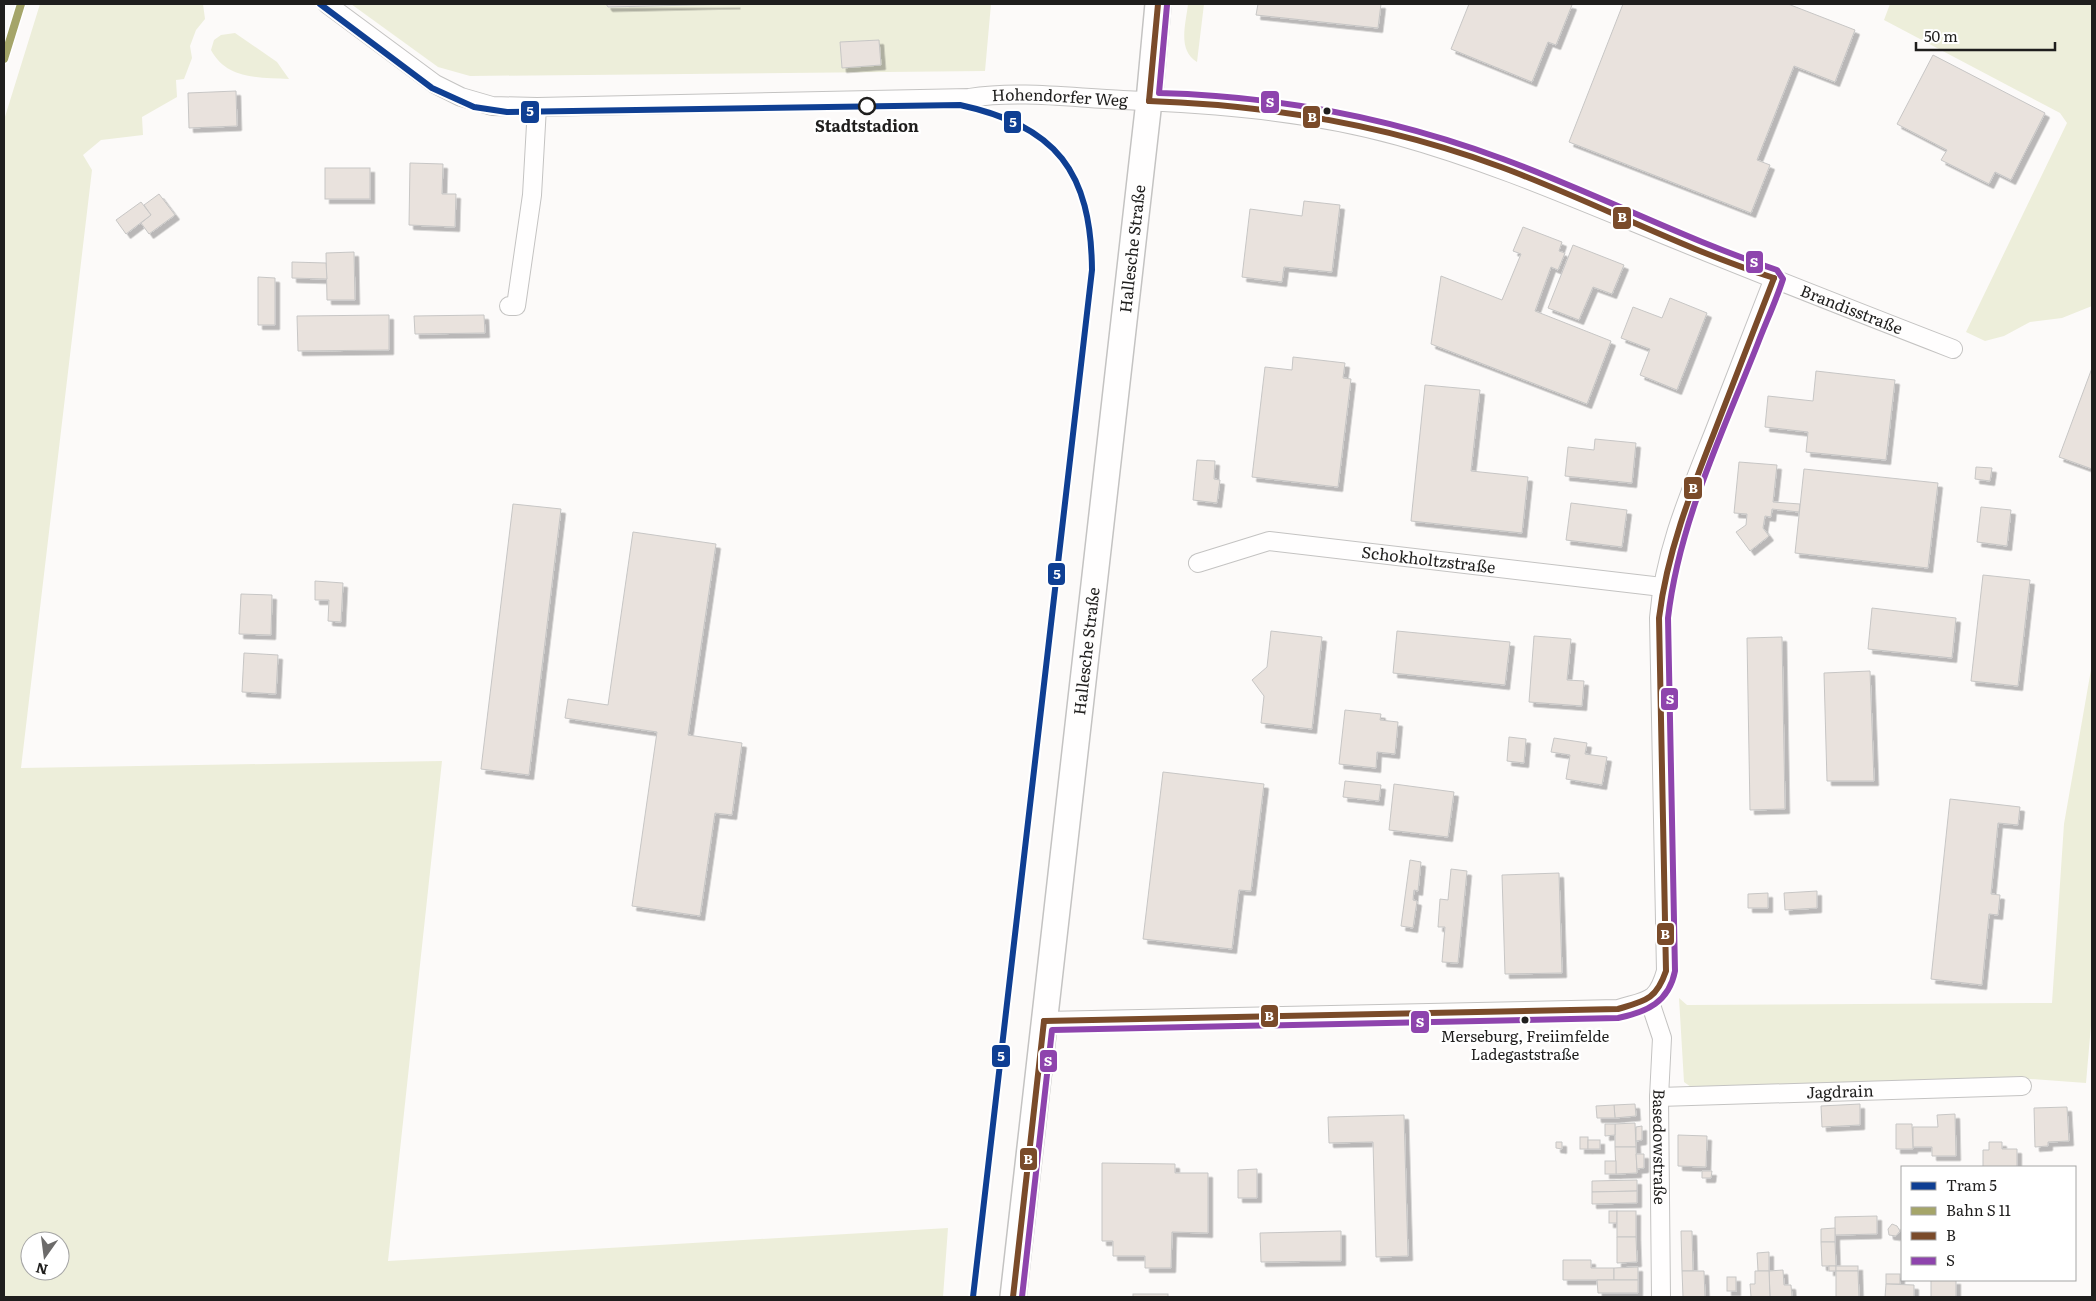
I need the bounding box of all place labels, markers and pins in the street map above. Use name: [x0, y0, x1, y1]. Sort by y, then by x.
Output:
marker: Stadtstadion: [858, 97, 876, 115]
unlabelled marker: [1322, 106, 1332, 116]
place label: Stadtstadion: [815, 113, 919, 137]
marker: Merseburg, Freiimfelde Ladegaststraße: [1520, 1015, 1530, 1025]
place label: Merseburg, Freiimfelde Ladegaststraße: [1441, 1024, 1610, 1065]

